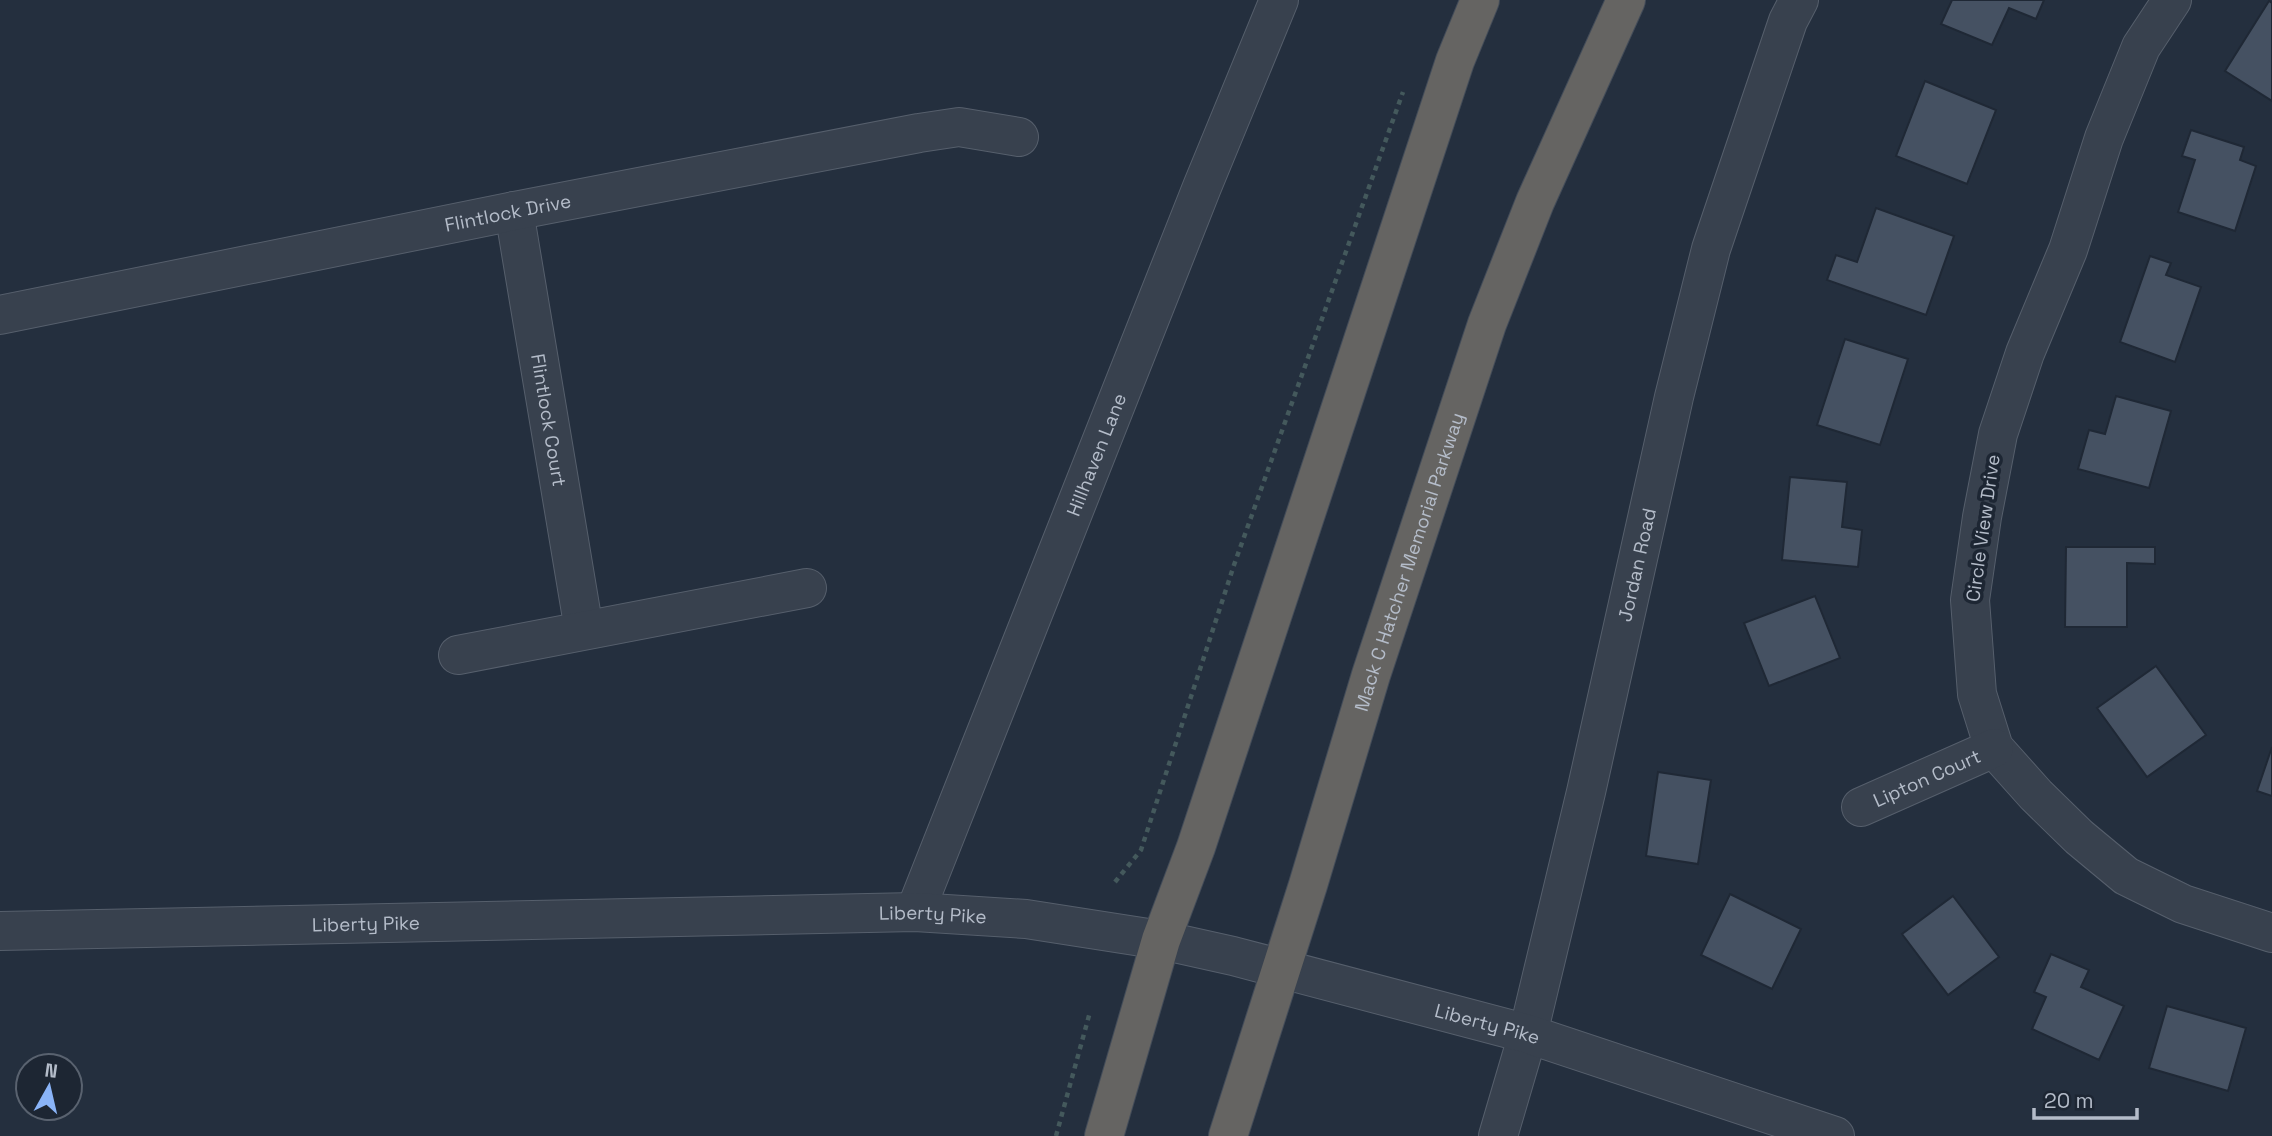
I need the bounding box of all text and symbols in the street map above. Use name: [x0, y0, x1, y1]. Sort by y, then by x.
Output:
street label: Flintlock Drive: [442, 188, 573, 237]
street label: Flintlock Court: [526, 352, 572, 488]
street label: Hillhaven Lane: [1060, 389, 1132, 520]
street label: Mack C Hatcher Memorial Parkway: [1348, 409, 1469, 714]
street label: Circle View Drive: [1960, 453, 2006, 603]
street label: Jordan Road: [1612, 506, 1661, 624]
street label: Lipton Court: [1869, 743, 1985, 813]
street label: Liberty Pike: [879, 899, 987, 929]
street label: Liberty Pike: [312, 910, 420, 937]
street label: Liberty Pike: [1432, 997, 1543, 1050]
north arrow: [14, 1052, 84, 1122]
text: N: [43, 1057, 59, 1084]
scale bar: [2034, 1076, 2137, 1120]
text: 20 m: [2044, 1087, 2094, 1114]

